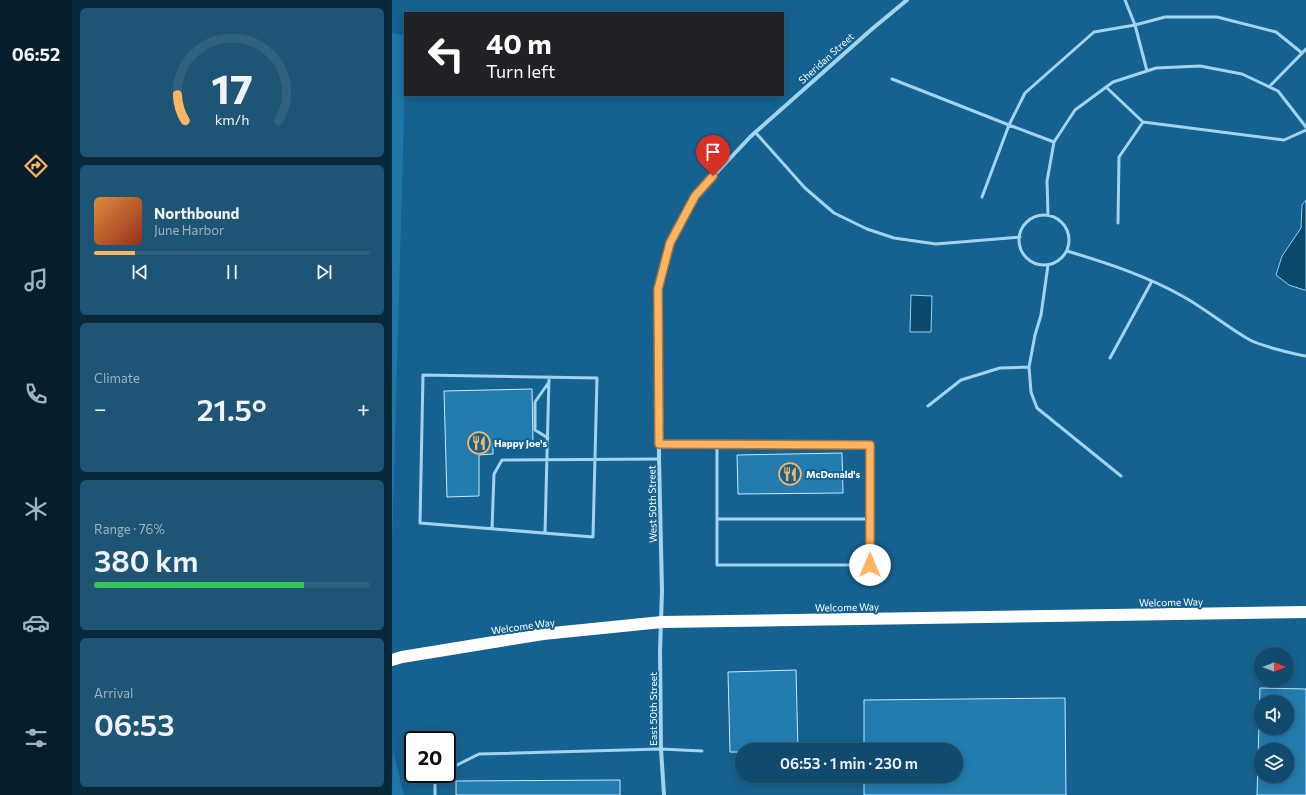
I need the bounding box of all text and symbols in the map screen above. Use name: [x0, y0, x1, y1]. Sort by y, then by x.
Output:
text: 40 m: [486, 26, 552, 60]
icon: left: [420, 28, 472, 80]
street label: Sheridan Street: [796, 30, 856, 86]
text: 06:52: [12, 43, 60, 65]
text: Turn left: [486, 60, 555, 82]
text: 17: [211, 62, 253, 113]
text: km/h: [215, 109, 249, 127]
pin: [696, 135, 730, 176]
icon: arrive: [702, 141, 724, 163]
icon: directions: [22, 152, 50, 180]
text: Northbound: [154, 204, 239, 222]
text: June Harbor: [154, 222, 224, 238]
icon: previous: [129, 261, 151, 283]
icon: pause: [221, 261, 243, 283]
icon: next: [313, 261, 335, 283]
icon: music: [22, 266, 50, 294]
text: Climate: [94, 370, 140, 386]
icon: phone: [22, 380, 50, 408]
text: 21.5°: [197, 390, 267, 427]
text: −: [94, 395, 107, 422]
text: +: [357, 395, 370, 422]
restaurant icon: Happy Joe's: [466, 430, 492, 456]
place label: Happy Joe's: [494, 437, 548, 449]
restaurant icon: McDonald's: [777, 461, 803, 487]
street label: West 50th Street: [645, 465, 659, 543]
place label: McDonald's: [806, 468, 861, 480]
icon: climate: [22, 495, 50, 523]
text: Range · 76%: [94, 521, 165, 537]
text: 380 km: [94, 541, 198, 578]
position arrow: [849, 544, 891, 586]
street label: Welcome Way: [1139, 595, 1203, 609]
street label: Welcome Way: [815, 600, 879, 614]
icon: car: [22, 609, 50, 637]
street label: Welcome Way: [490, 616, 556, 636]
north arrow: [1254, 647, 1294, 687]
map controls: [1254, 647, 1294, 783]
street label: East 50th Street: [647, 672, 659, 746]
text: Arrival: [94, 685, 133, 701]
button: sound: [1254, 695, 1294, 735]
text: 06:53: [94, 705, 175, 742]
icon: filters: [22, 724, 50, 752]
speed limit sign: 20: [404, 731, 456, 783]
button: layers: [1254, 743, 1294, 783]
text: 06:53 · 1 min · 230 m: [780, 754, 918, 772]

